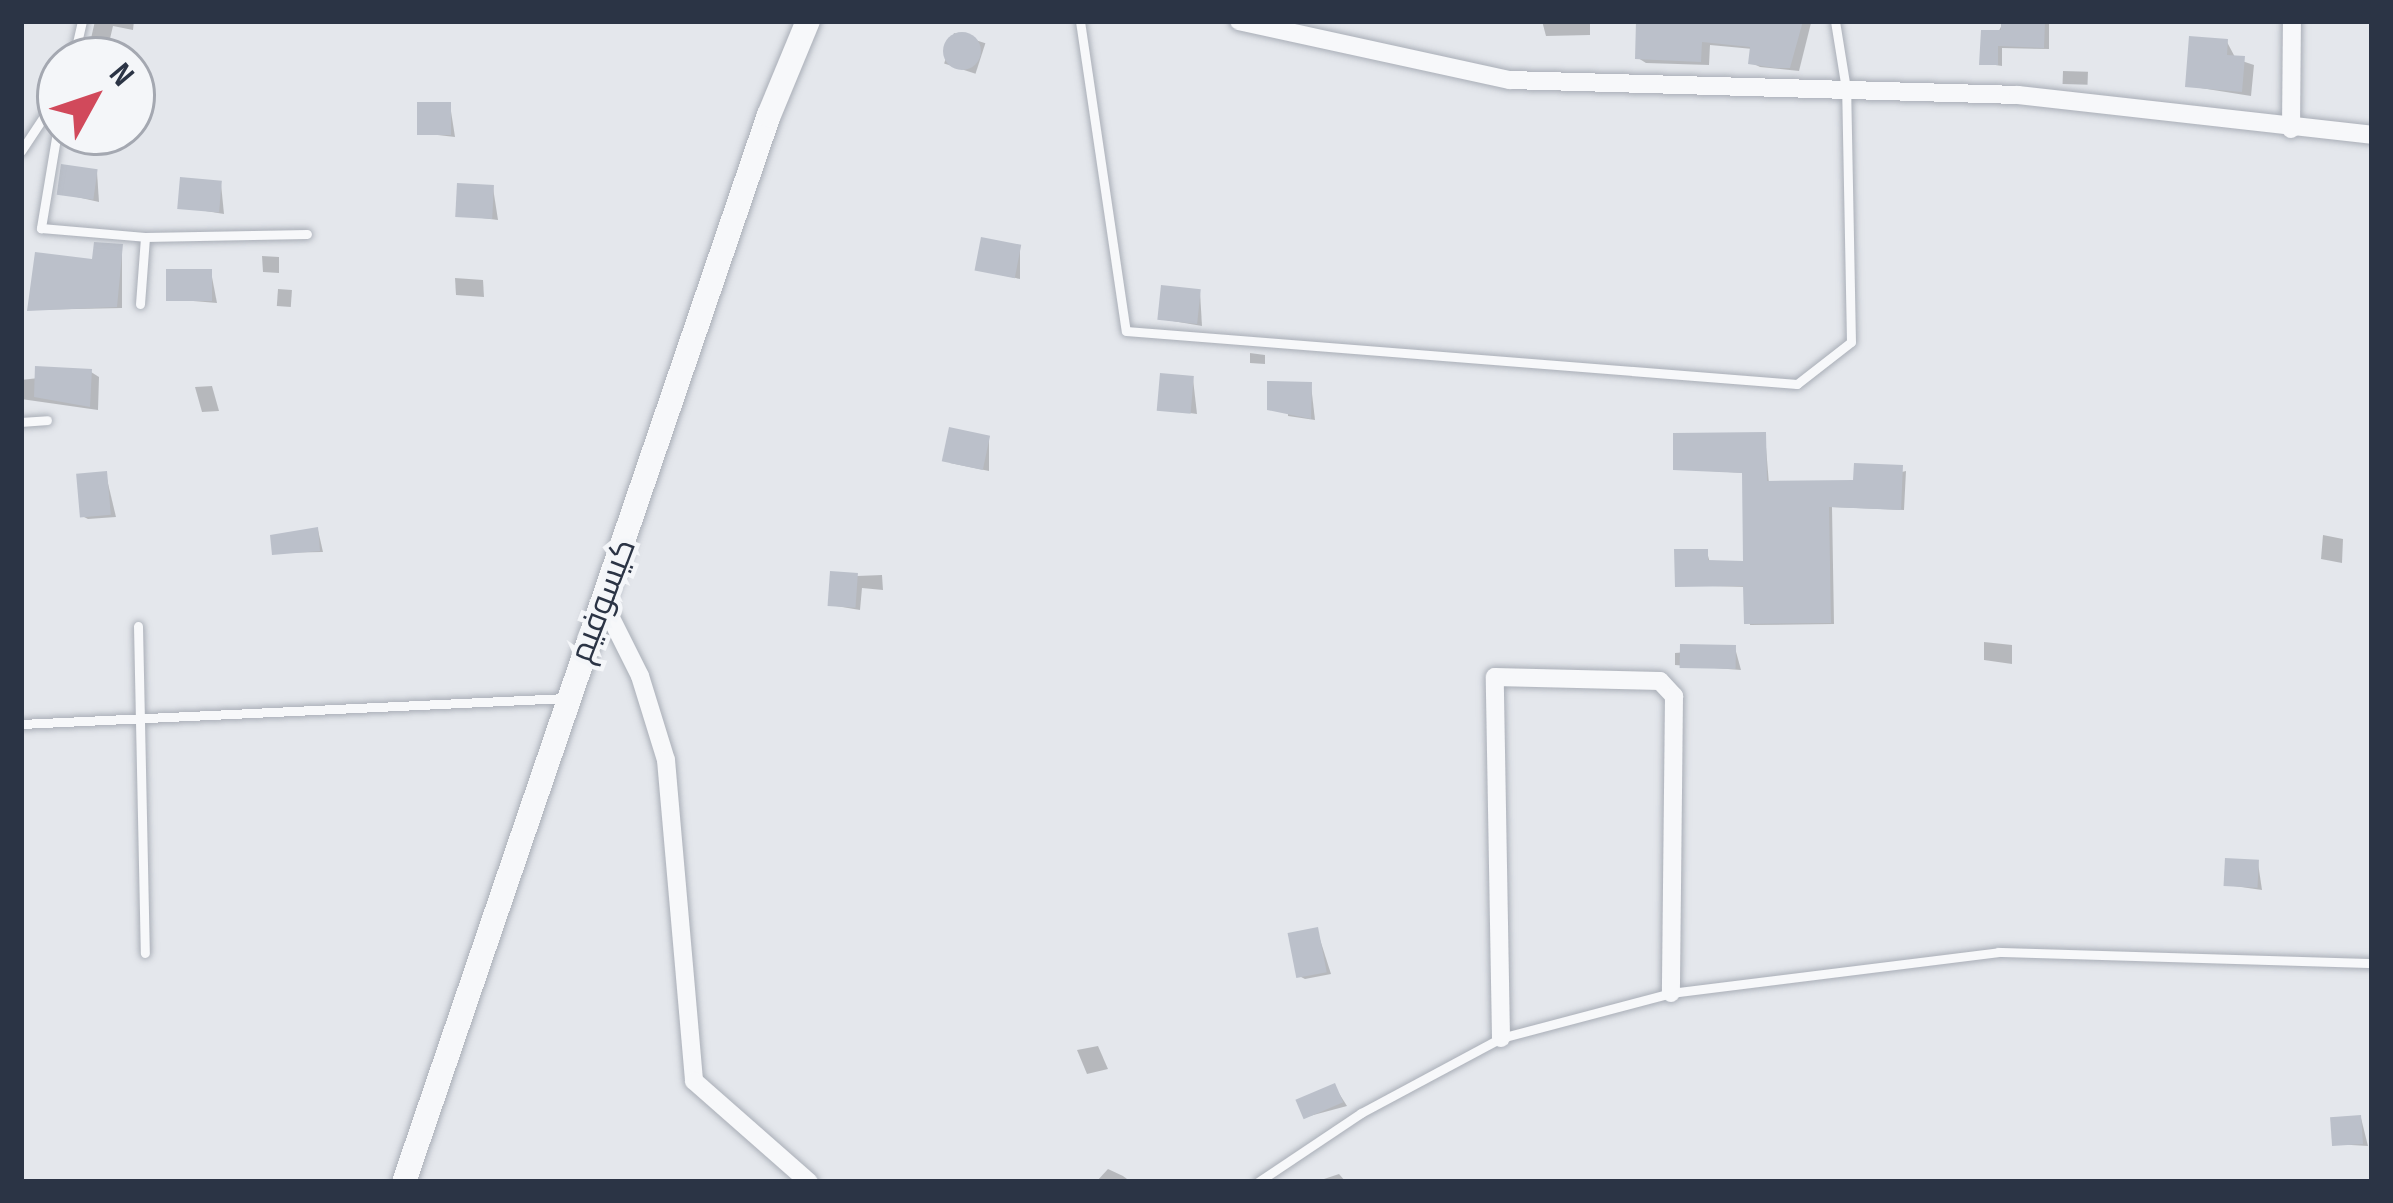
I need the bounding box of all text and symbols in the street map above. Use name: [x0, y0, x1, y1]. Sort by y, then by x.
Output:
north arrow: [36, 36, 156, 156]
text: N: [100, 55, 142, 94]
street label: كيسوفيم: [562, 534, 646, 668]

